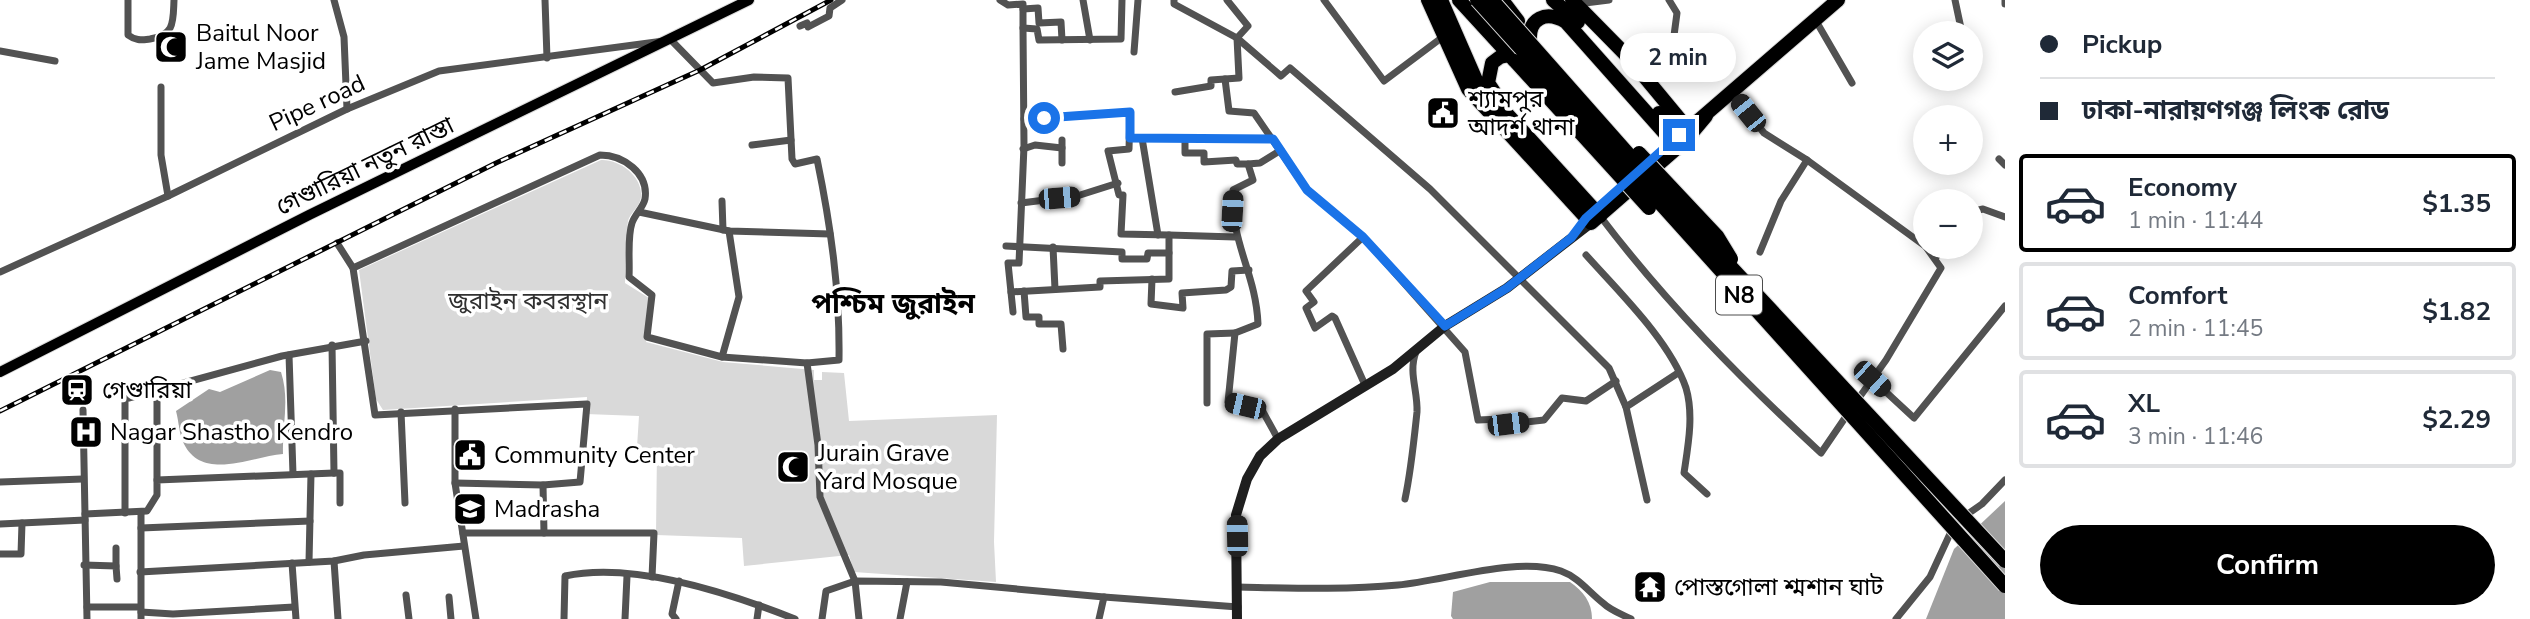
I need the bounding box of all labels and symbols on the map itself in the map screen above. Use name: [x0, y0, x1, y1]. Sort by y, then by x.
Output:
place label: Baitul Noor Jame Masjid: [195, 17, 326, 77]
mosque icon: Baitul Noor Jame Masjid: [152, 28, 190, 66]
callout: 2 min: [1621, 33, 1737, 82]
street label: Pipe road: [264, 67, 370, 139]
place label: শ্যামপুর আদর্শ থানা: [1467, 83, 1575, 143]
car: [1727, 90, 1770, 136]
public building icon: শ্যামপুর আদর্শ থানা: [1424, 94, 1462, 132]
route start: [1028, 102, 1060, 134]
street label: গেণ্ডারিয়া নতুন রাস্তা: [271, 109, 460, 223]
route end: [1663, 119, 1695, 151]
car: [1038, 186, 1081, 210]
car: [1221, 189, 1244, 233]
road number: N8: [1716, 276, 1762, 314]
park label: জুরাইন কবরস্থান: [447, 285, 608, 317]
district label: পশ্চিম জুরাইন: [811, 285, 975, 323]
car: [1850, 357, 1895, 401]
station icon: গেণ্ডারিয়া: [58, 371, 96, 409]
place label: গেণ্ডারিয়া: [102, 374, 192, 406]
car: [1223, 391, 1268, 421]
car: [1486, 411, 1531, 437]
hospital icon: Nagar Shastho Kendro: [67, 413, 105, 451]
place label: Nagar Shastho Kendro: [110, 416, 353, 448]
public building icon: Community Center: [451, 436, 489, 474]
place label: Jurain Grave Yard Mosque: [817, 437, 957, 497]
place label: Community Center: [494, 439, 695, 471]
mosque icon: Jurain Grave Yard Mosque: [774, 448, 812, 486]
school or university icon: Madrasha: [451, 490, 489, 528]
place label: Madrasha: [494, 493, 600, 525]
car: [1227, 515, 1248, 557]
temple icon: পোস্তগোলা শ্মশান ঘাট: [1631, 568, 1669, 606]
place label: পোস্তগোলা শ্মশান ঘাট: [1674, 571, 1884, 603]

